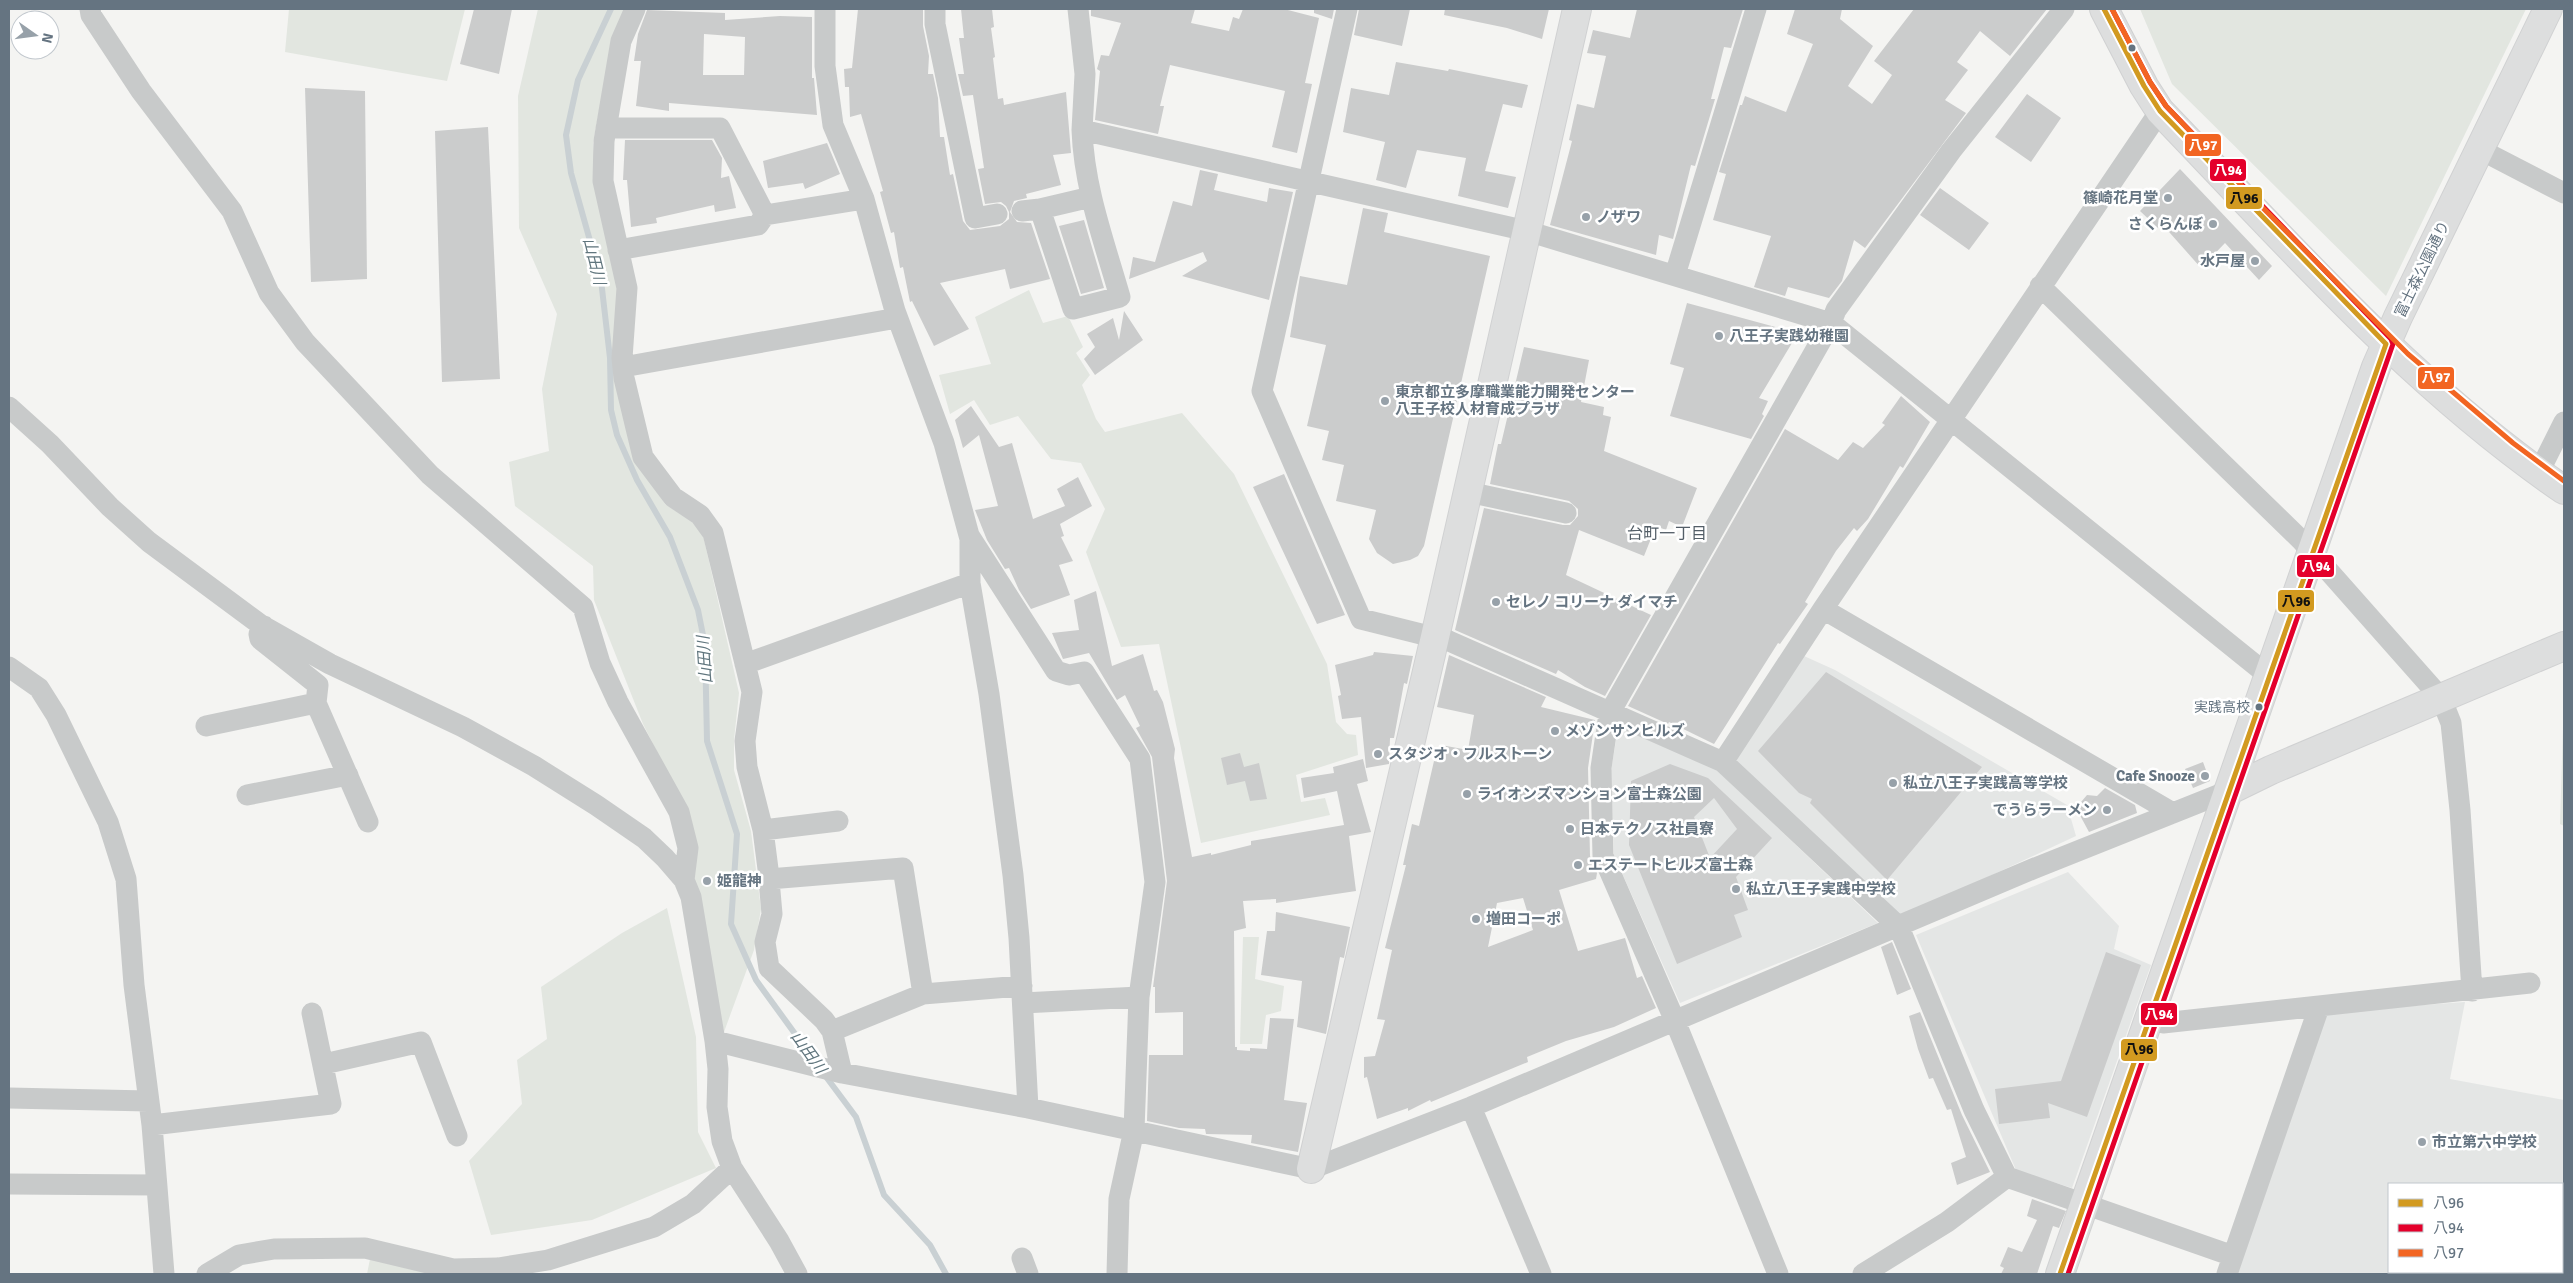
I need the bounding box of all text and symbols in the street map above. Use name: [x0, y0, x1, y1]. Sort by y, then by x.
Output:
north arrow: [10, 10, 60, 60]
text: N: [38, 31, 57, 45]
unlabelled marker: [2127, 43, 2137, 53]
line badge: 八97: [2184, 133, 2222, 157]
text: 八97: [2188, 137, 2218, 154]
line badge: 八94: [2209, 158, 2247, 182]
text: 八94: [2213, 162, 2243, 179]
line badge: 八96: [2225, 186, 2263, 210]
place label: 篠崎花月堂: [2083, 189, 2158, 207]
text: 八96: [2229, 190, 2259, 207]
marker: 篠崎花月堂: [2162, 192, 2174, 204]
place label: ノザワ: [1596, 208, 1641, 226]
marker: ノザワ: [1580, 211, 1592, 223]
place label: さくらんぼ: [2128, 215, 2203, 233]
marker: さくらんぼ: [2207, 218, 2219, 230]
street label: 富士森公園通り: [2391, 218, 2453, 320]
water label: 山田川: [579, 236, 610, 289]
place label: 水戸屋: [2200, 252, 2245, 270]
marker: 水戸屋: [2249, 255, 2261, 267]
place label: 八王子実践幼稚園: [1729, 327, 1849, 345]
marker: 八王子実践幼稚園: [1713, 330, 1725, 342]
line badge: 八97: [2417, 366, 2455, 390]
text: 八97: [2421, 369, 2451, 386]
place label: 東京都立多摩職業能力開発センター 八王子校人材育成プラザ: [1395, 383, 1635, 418]
marker: 東京都立多摩職業能力開発センター 八王子校人材育成プラザ: [1379, 395, 1391, 407]
district label: 台町一丁目: [1627, 524, 1707, 544]
line badge: 八94: [2296, 554, 2335, 578]
text: 八94: [2301, 558, 2331, 575]
line badge: 八96: [2277, 589, 2315, 613]
place label: セレノ コリーナ ダイマチ: [1506, 593, 1678, 611]
text: 八96: [2281, 593, 2311, 610]
marker: セレノ コリーナ ダイマチ: [1490, 596, 1502, 608]
water label: 山田川: [693, 633, 717, 685]
place label: 実践高校: [2194, 699, 2250, 716]
marker: 実践高校: [2254, 702, 2264, 712]
place label: メゾンサンヒルズ: [1565, 722, 1685, 740]
marker: メゾンサンヒルズ: [1549, 725, 1561, 737]
place label: スタジオ・フルストーン: [1388, 745, 1552, 763]
marker: スタジオ・フルストーン: [1372, 748, 1384, 760]
place label: Cafe Snooze: [2116, 767, 2195, 785]
marker: Cafe Snooze: [2199, 770, 2211, 782]
place label: 私立八王子実践高等学校: [1903, 774, 2068, 792]
marker: 私立八王子実践高等学校: [1887, 777, 1899, 789]
place label: ライオンズマンション富士森公園: [1477, 785, 1702, 803]
marker: ライオンズマンション富士森公園: [1461, 788, 1473, 800]
place label: でうらラーメン: [1993, 801, 2097, 819]
marker: でうらラーメン: [2101, 804, 2113, 816]
place label: 日本テクノス社員寮: [1580, 820, 1714, 838]
marker: 日本テクノス社員寮: [1564, 823, 1576, 835]
place label: エステートヒルズ富士森: [1588, 856, 1753, 874]
marker: エステートヒルズ富士森: [1572, 859, 1584, 871]
place label: 姫龍神: [717, 872, 762, 890]
marker: 姫龍神: [701, 875, 713, 887]
place label: 私立八王子実践中学校: [1746, 880, 1896, 898]
marker: 私立八王子実践中学校: [1730, 883, 1742, 895]
place label: 増田コーポ: [1486, 910, 1561, 928]
marker: 増田コーポ: [1470, 913, 1482, 925]
line badge: 八94: [2140, 1002, 2178, 1026]
text: 八94: [2144, 1006, 2174, 1023]
water label: 山田川: [786, 1027, 832, 1079]
line badge: 八96: [2120, 1038, 2158, 1062]
text: 八96: [2124, 1041, 2154, 1058]
place label: 市立第六中学校: [2432, 1133, 2537, 1151]
marker: 市立第六中学校: [2416, 1136, 2428, 1148]
legend: [2388, 1183, 2563, 1273]
text: 八96: [2433, 1194, 2464, 1212]
text: 八94: [2433, 1219, 2464, 1237]
text: 八97: [2433, 1244, 2464, 1262]

